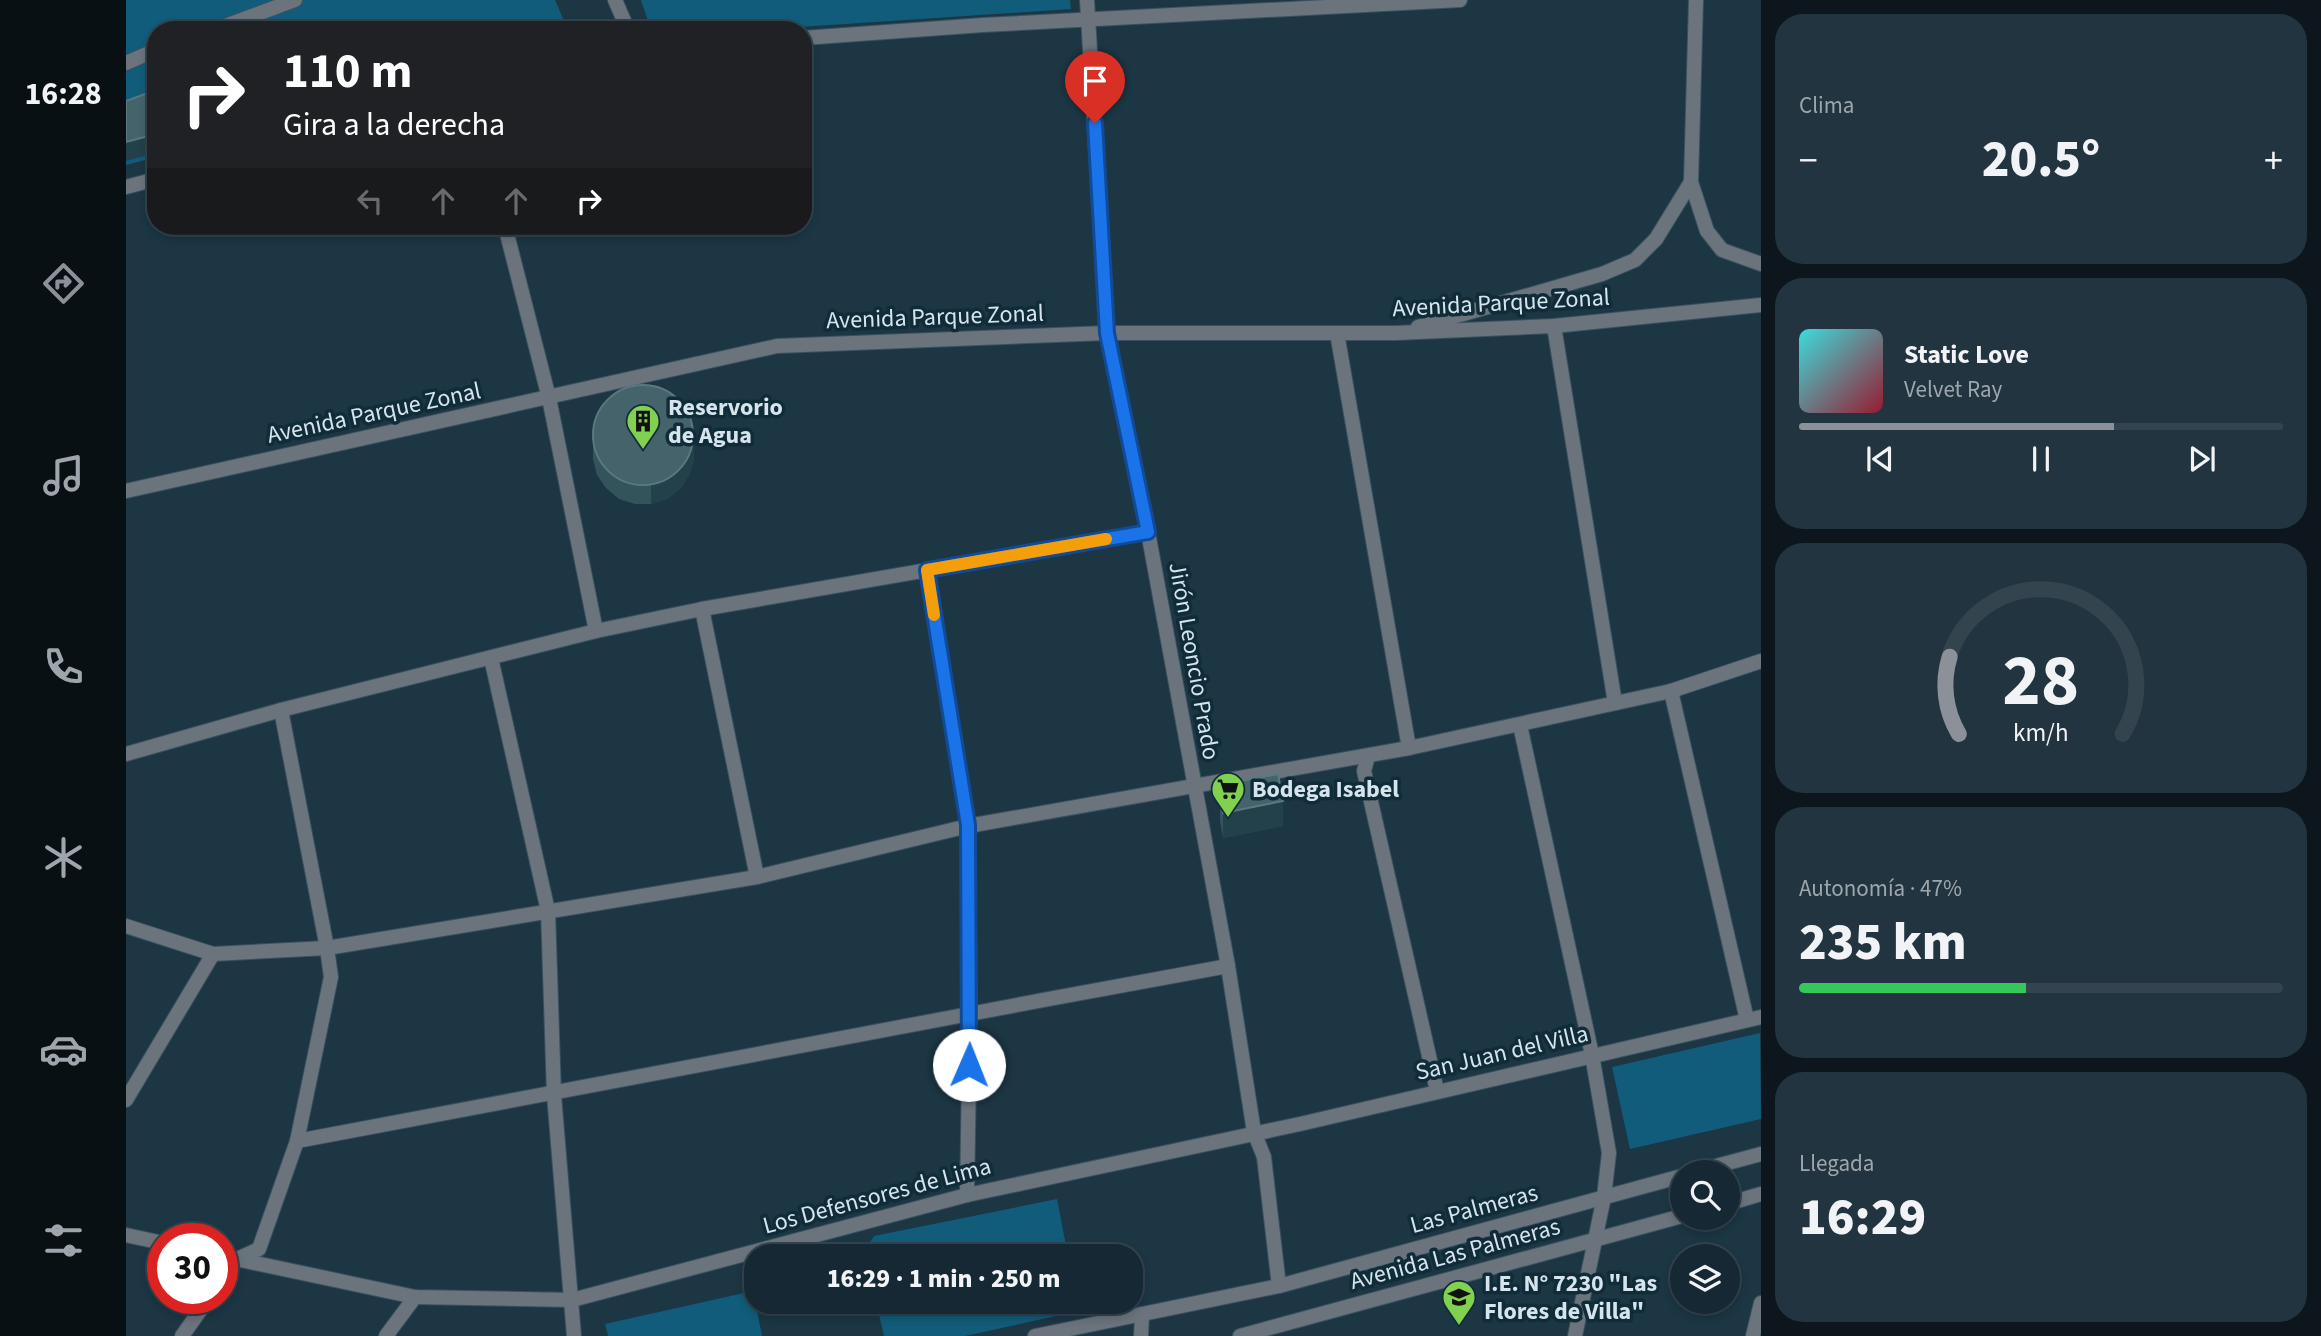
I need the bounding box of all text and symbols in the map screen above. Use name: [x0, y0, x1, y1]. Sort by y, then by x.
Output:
text: 110 m: [283, 37, 412, 107]
icon: right: [168, 49, 259, 140]
pin: [1065, 51, 1125, 123]
icon: arrive: [1076, 62, 1114, 100]
text: 16:28: [24, 71, 102, 117]
text: Clima: [1799, 89, 1854, 122]
text: Gira a la derecha: [283, 102, 505, 148]
text: 20.5°: [1982, 123, 2100, 197]
text: −: [1799, 134, 1818, 188]
text: +: [2264, 134, 2283, 188]
icon: left: [351, 182, 389, 220]
icon: ahead: [424, 182, 462, 220]
icon: ahead: [497, 182, 535, 220]
icon: right: [570, 182, 608, 220]
icon: directions: [39, 259, 88, 308]
street label: Avenida Parque Zonal: [1391, 280, 1611, 326]
street label: Avenida Parque Zonal: [826, 296, 1044, 338]
text: Static Love: [1904, 336, 2029, 373]
street label: Avenida Parque Zonal: [264, 373, 484, 453]
text: Velvet Ray: [1904, 373, 2002, 406]
place label: Reservorio de Agua: [668, 390, 783, 453]
building icon: Reservorio de Agua: [624, 402, 662, 451]
icon: previous: [1861, 440, 1899, 478]
icon: pause: [2022, 440, 2060, 478]
icon: next: [2183, 440, 2221, 478]
icon: music: [39, 451, 88, 500]
street label: Jirón Leoncio Prado: [1159, 559, 1229, 763]
text: 28: [2003, 629, 2079, 733]
icon: phone: [39, 642, 88, 691]
text: km/h: [2013, 715, 2069, 751]
supermarket icon: Bodega Isabel: [1209, 770, 1247, 819]
place label: Bodega Isabel: [1252, 772, 1399, 807]
icon: climate: [39, 833, 88, 882]
text: Autonomía · 47%: [1799, 872, 1962, 905]
text: 235 km: [1799, 906, 1967, 980]
street label: San Juan del Villa: [1412, 1016, 1592, 1090]
icon: car: [39, 1025, 88, 1074]
position arrow: [932, 1028, 1006, 1102]
text: Llegada: [1799, 1147, 1874, 1180]
street label: Los Defensores de Lima: [759, 1149, 995, 1243]
map controls: [1670, 1160, 1740, 1314]
button: search: [1670, 1160, 1740, 1230]
street label: Las Palmeras: [1406, 1175, 1542, 1243]
text: 16:29: [1799, 1181, 1926, 1255]
street label: Avenida Las Palmeras: [1346, 1209, 1564, 1299]
icon: filters: [39, 1216, 88, 1265]
speed limit sign: 30: [147, 1223, 238, 1314]
button: layers: [1670, 1244, 1740, 1314]
text: 16:29 · 1 min · 250 m: [827, 1260, 1060, 1297]
place label: I.E. N° 7230 "Las Flores de Villa": [1484, 1266, 1657, 1329]
school or university icon: I.E. N° 7230 "Las Flores de Villa": [1440, 1278, 1478, 1327]

